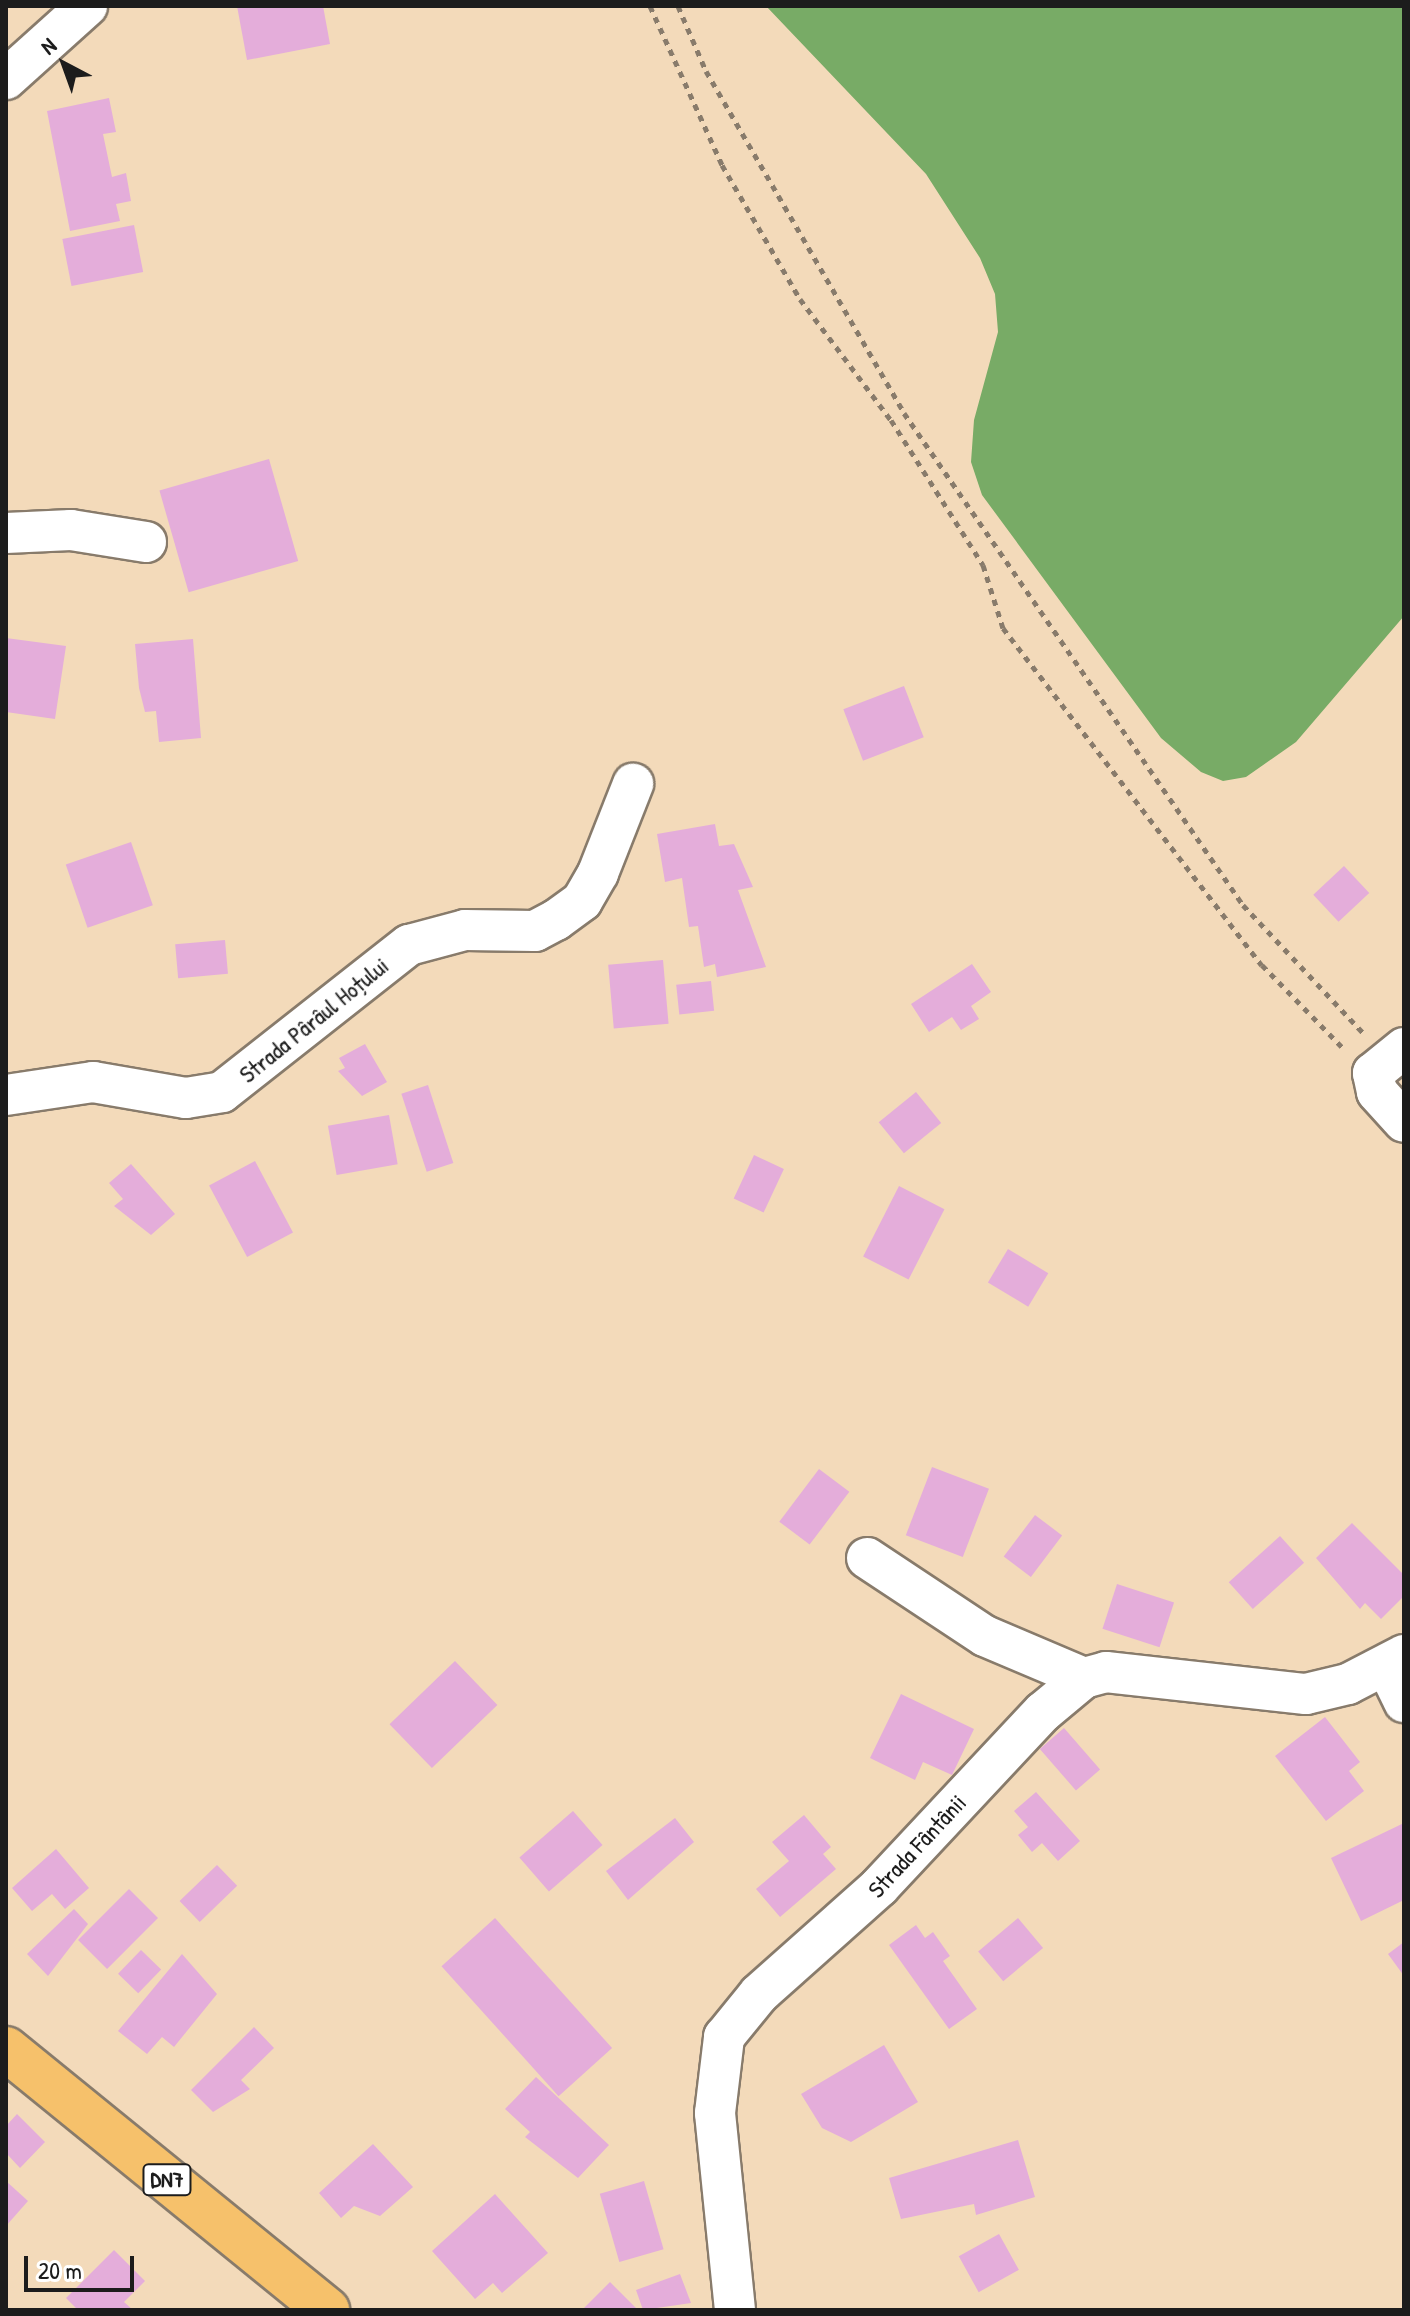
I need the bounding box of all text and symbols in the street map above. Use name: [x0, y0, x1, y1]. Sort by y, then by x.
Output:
north arrow: [24, 24, 104, 104]
text: N: [34, 31, 63, 61]
street label: Strada Pârâul Hoțului: [234, 951, 394, 1089]
street label: Strada Fântânii: [862, 1788, 972, 1904]
road number: DN7: [141, 2162, 193, 2198]
scale bar: [28, 2240, 138, 2290]
text: 20 m: [38, 2254, 82, 2286]

